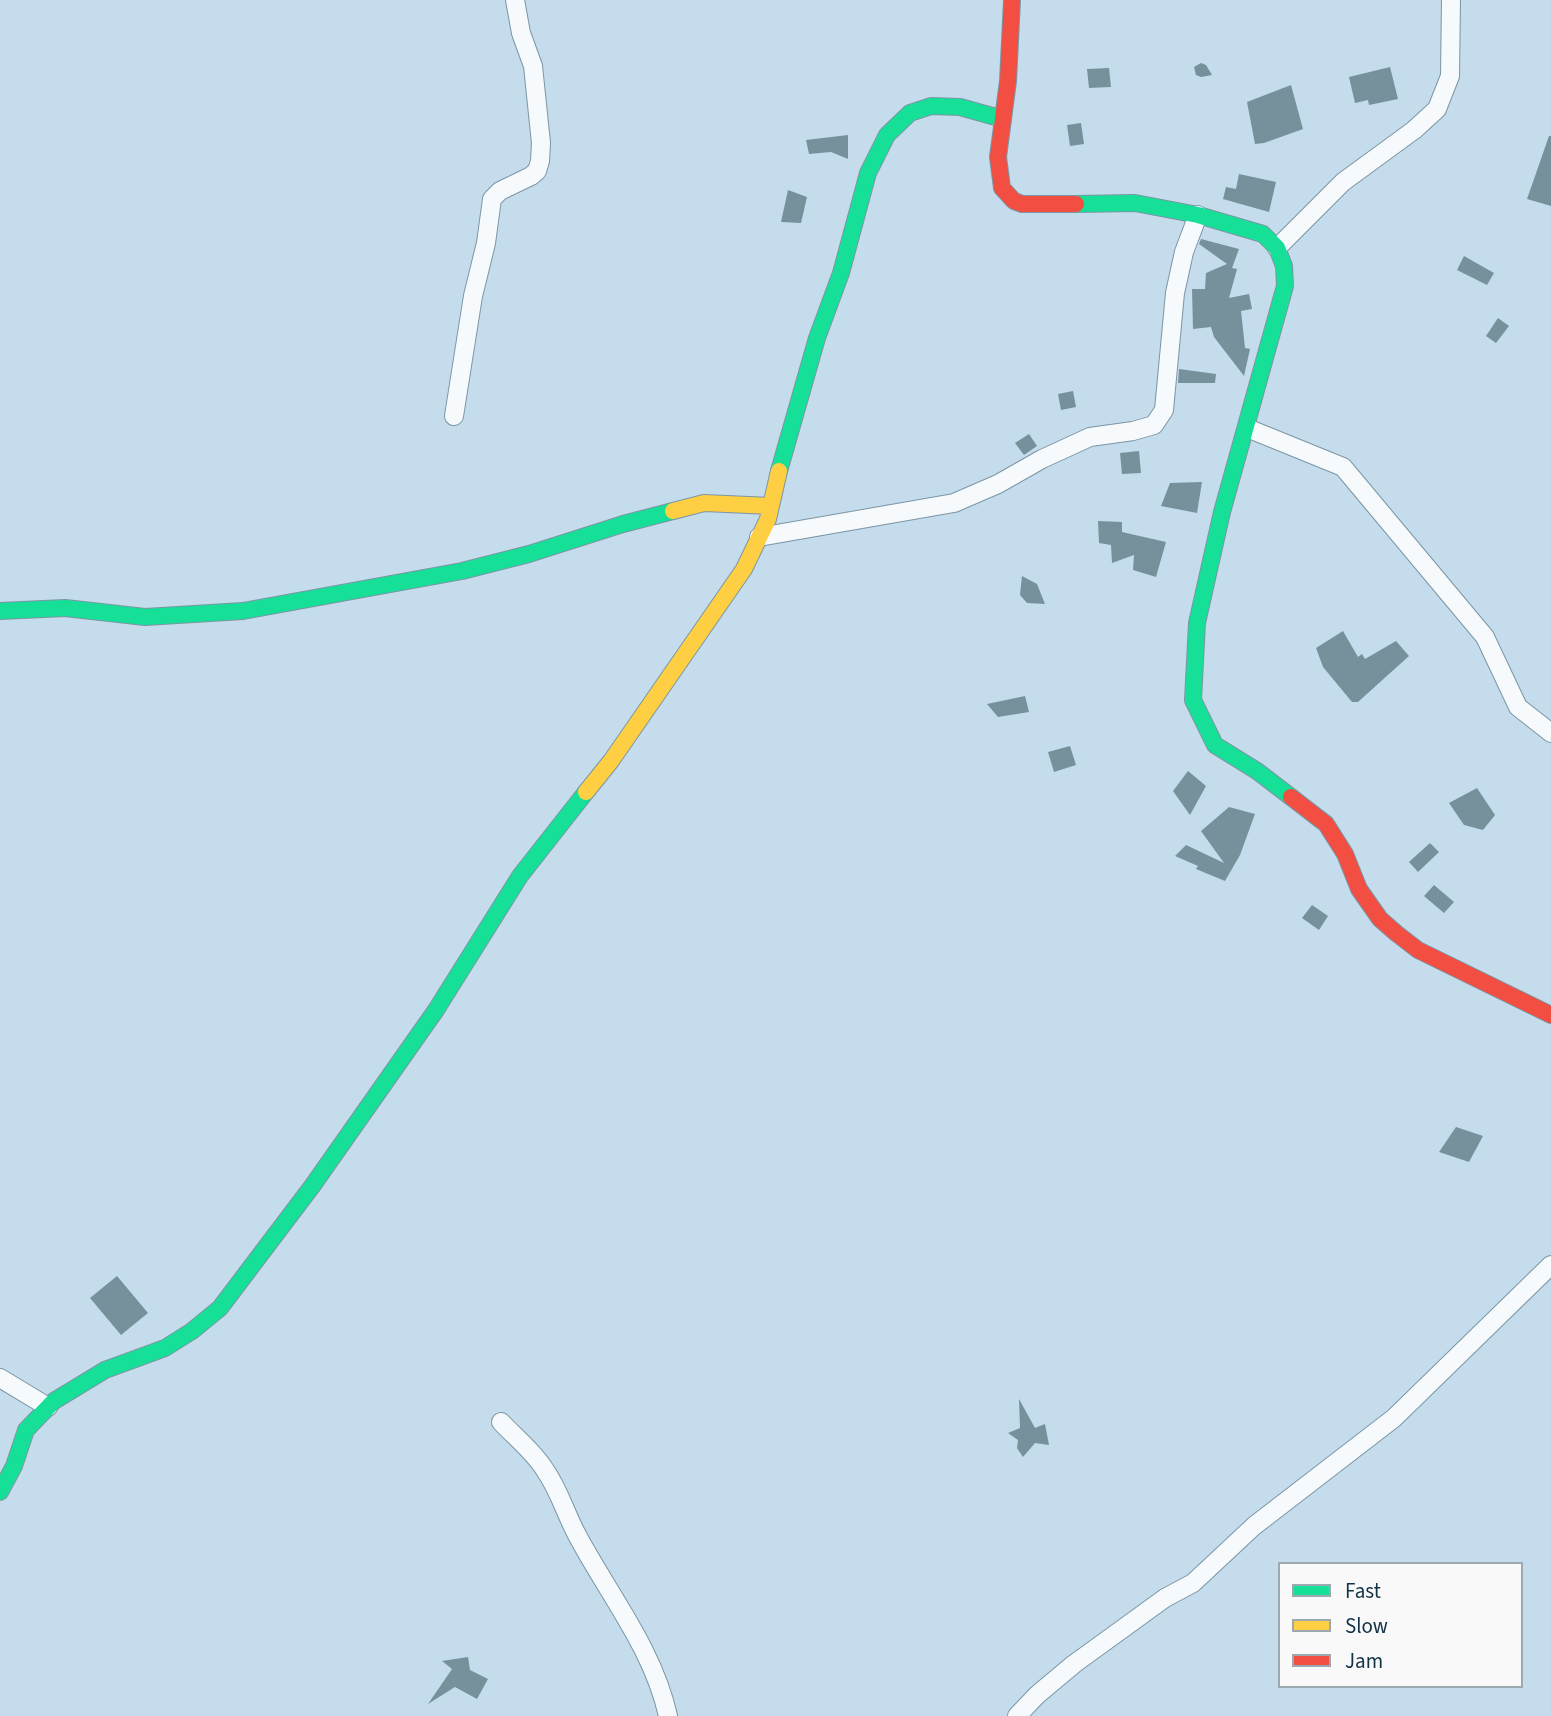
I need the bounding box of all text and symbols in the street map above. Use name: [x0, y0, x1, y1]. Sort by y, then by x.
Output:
legend: [1278, 1562, 1523, 1688]
text: Fast: [1345, 1576, 1381, 1606]
text: Slow: [1345, 1611, 1388, 1641]
text: Jam: [1345, 1646, 1383, 1676]

